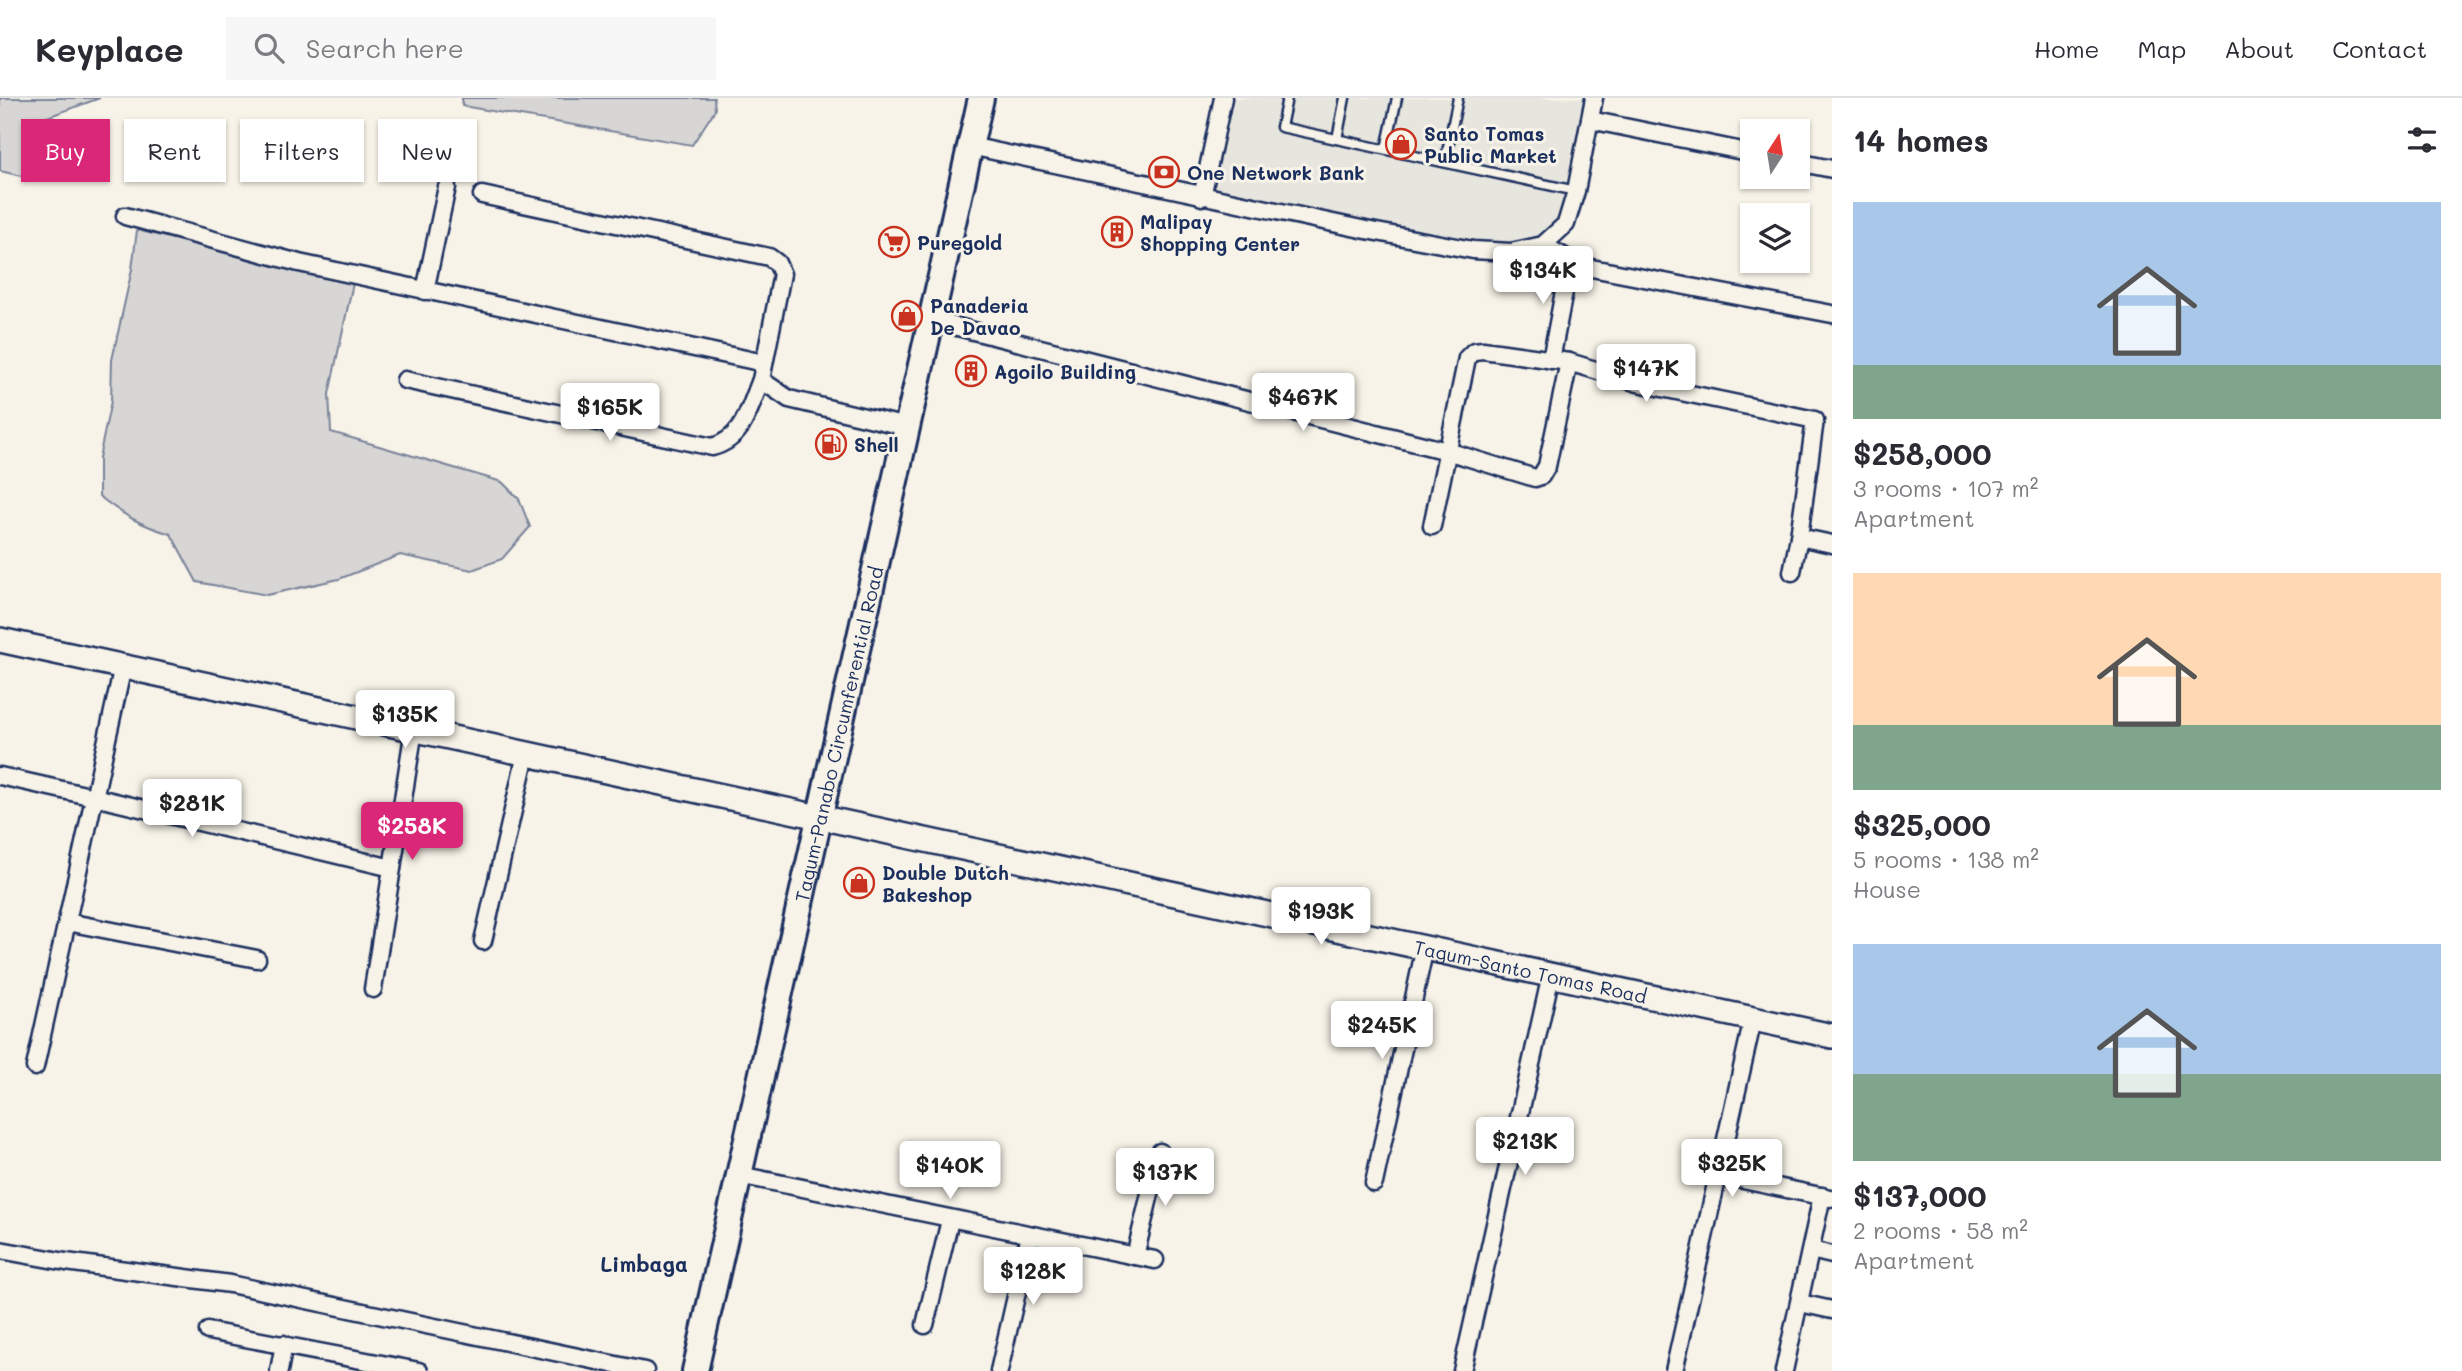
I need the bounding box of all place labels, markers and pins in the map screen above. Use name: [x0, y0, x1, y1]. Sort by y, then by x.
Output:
place label: Santo Tomas Public Market: [1424, 121, 1557, 168]
shop icon: Santo Tomas Public Market: [1384, 127, 1418, 161]
bank icon: One Network Bank: [1147, 155, 1181, 189]
place label: One Network Bank: [1187, 160, 1364, 185]
place label: Malipay Shopping Center: [1140, 209, 1300, 256]
building icon: Malipay Shopping Center: [1100, 215, 1134, 249]
supermarket icon: Puregold: [877, 225, 911, 259]
place label: Puregold: [917, 230, 1002, 255]
pin: $134K: [1494, 246, 1592, 306]
place label: Panaderia De Davao: [930, 293, 1029, 340]
shop icon: Panaderia De Davao: [890, 299, 924, 333]
pin: $147K: [1597, 344, 1695, 404]
building icon: Agoilo Building: [954, 354, 988, 388]
place label: Agoilo Building: [994, 359, 1136, 384]
pin: $467K: [1254, 374, 1352, 433]
pin: $165K: [561, 384, 659, 443]
fuel station icon: Shell: [814, 427, 848, 461]
place label: Shell: [854, 432, 899, 457]
pin: $135K: [356, 690, 454, 750]
pin: $281K: [143, 780, 241, 839]
pin: $258K: [363, 802, 461, 862]
place label: Double Dutch Bakeshop: [882, 860, 1009, 907]
shop icon: Double Dutch Bakeshop: [842, 866, 876, 900]
pin: $193K: [1272, 888, 1370, 947]
pin: $245K: [1333, 1002, 1431, 1061]
pin: $213K: [1476, 1118, 1574, 1177]
pin: $325K: [1683, 1140, 1781, 1199]
pin: $140K: [901, 1142, 999, 1201]
pin: $137K: [1116, 1148, 1214, 1208]
pin: $128K: [984, 1248, 1082, 1307]

